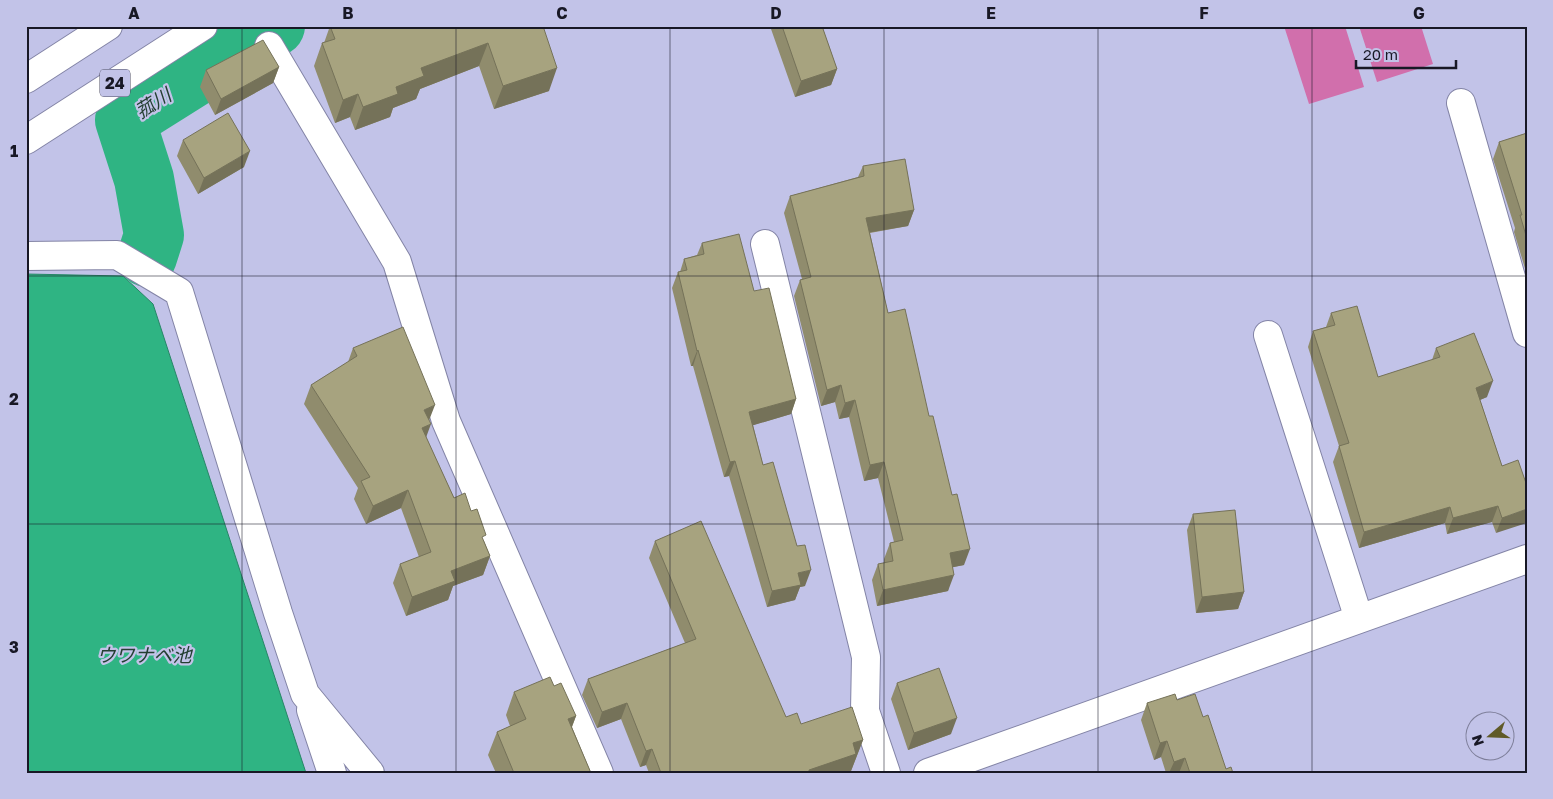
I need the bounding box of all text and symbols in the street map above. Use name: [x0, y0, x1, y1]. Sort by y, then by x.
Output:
text: A: [128, 3, 140, 23]
text: B: [342, 3, 354, 23]
text: C: [556, 3, 568, 23]
text: D: [770, 3, 782, 23]
text: E: [986, 3, 996, 23]
text: F: [1199, 3, 1209, 23]
text: G: [1413, 3, 1425, 23]
scale bar: [1356, 38, 1456, 70]
text: 20 m: [1363, 45, 1398, 63]
road number: 24: [100, 70, 130, 96]
water label: 菰川: [131, 82, 177, 122]
text: 1: [10, 141, 18, 161]
text: 2: [9, 389, 19, 409]
text: 3: [9, 637, 19, 657]
water label: ウワナベ池: [96, 643, 193, 666]
north arrow: [1466, 712, 1516, 762]
text: N: [1467, 733, 1487, 748]

